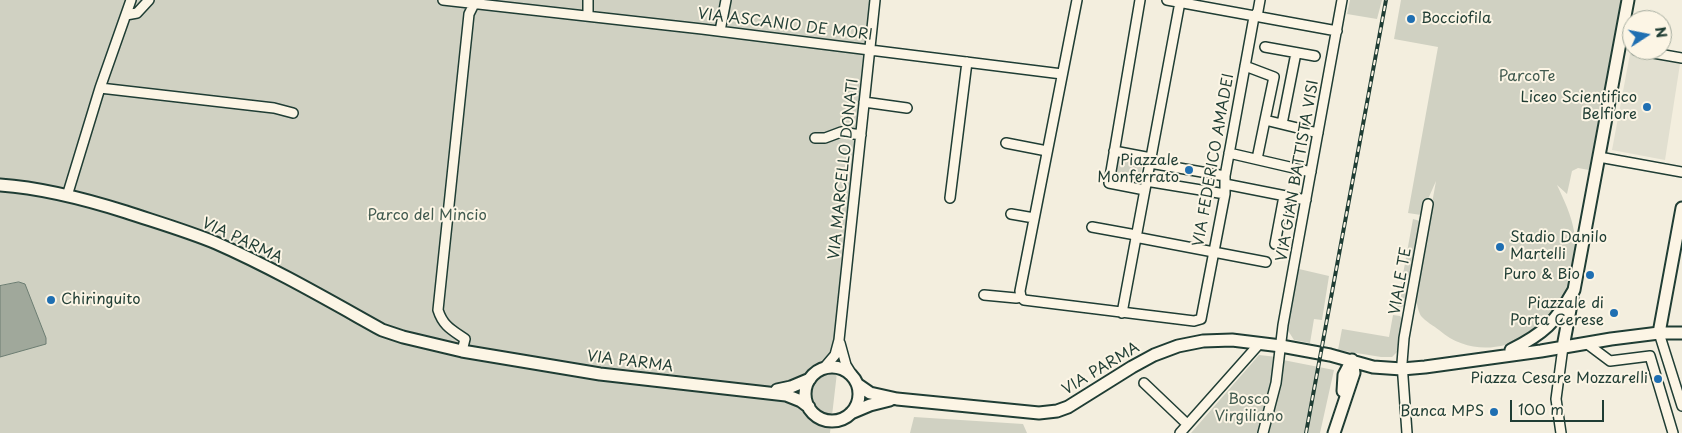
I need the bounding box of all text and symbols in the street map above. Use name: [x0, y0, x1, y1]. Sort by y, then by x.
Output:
street label: VIA ASCANIO DE MORI: [697, 5, 873, 45]
place label: Bocciofila: [1421, 10, 1491, 28]
north arrow: [1622, 10, 1672, 60]
marker: Bocciofila: [1405, 13, 1417, 25]
text: N: [1650, 25, 1673, 40]
park label: ParcoTe: [1499, 68, 1555, 86]
street label: VIA FEDERICO AMADEI: [1190, 72, 1238, 248]
street label: VIA MARCELLO DONATI: [826, 77, 862, 261]
street label: VIA GIAN BATTISTA VISI: [1273, 79, 1323, 263]
place label: Liceo Scientifico Belfiore: [1520, 89, 1637, 124]
marker: Liceo Scientifico Belfiore: [1641, 101, 1653, 113]
place label: Piazzale Monferrato: [1097, 152, 1179, 187]
marker: Piazzale Monferrato: [1183, 164, 1195, 176]
park label: Parco del Mincio: [367, 207, 487, 225]
street label: VIA PARMA: [199, 214, 285, 268]
place label: Stadio Danilo Martelli: [1510, 229, 1607, 264]
marker: Stadio Danilo Martelli: [1494, 241, 1506, 253]
street label: VIALE TE: [1386, 246, 1416, 316]
place label: Puro & Bio: [1503, 266, 1580, 284]
marker: Puro & Bio: [1584, 269, 1596, 281]
place label: Chiringuito: [61, 291, 141, 309]
marker: Chiringuito: [45, 294, 57, 306]
place label: Piazzale di Porta Cerese: [1510, 295, 1604, 330]
marker: Piazzale di Porta Cerese: [1608, 307, 1620, 319]
street label: VIA PARMA: [1059, 339, 1143, 399]
street label: VIA PARMA: [586, 348, 674, 376]
place label: Piazza Cesare Mozzarelli: [1471, 370, 1648, 388]
marker: Piazza Cesare Mozzarelli: [1652, 373, 1664, 385]
scale bar: [1512, 390, 1606, 422]
park label: Bosco Virgiliano: [1215, 391, 1283, 426]
text: 100 m: [1518, 397, 1564, 420]
place label: Banca MPS: [1400, 403, 1484, 421]
marker: Banca MPS: [1488, 406, 1500, 418]

